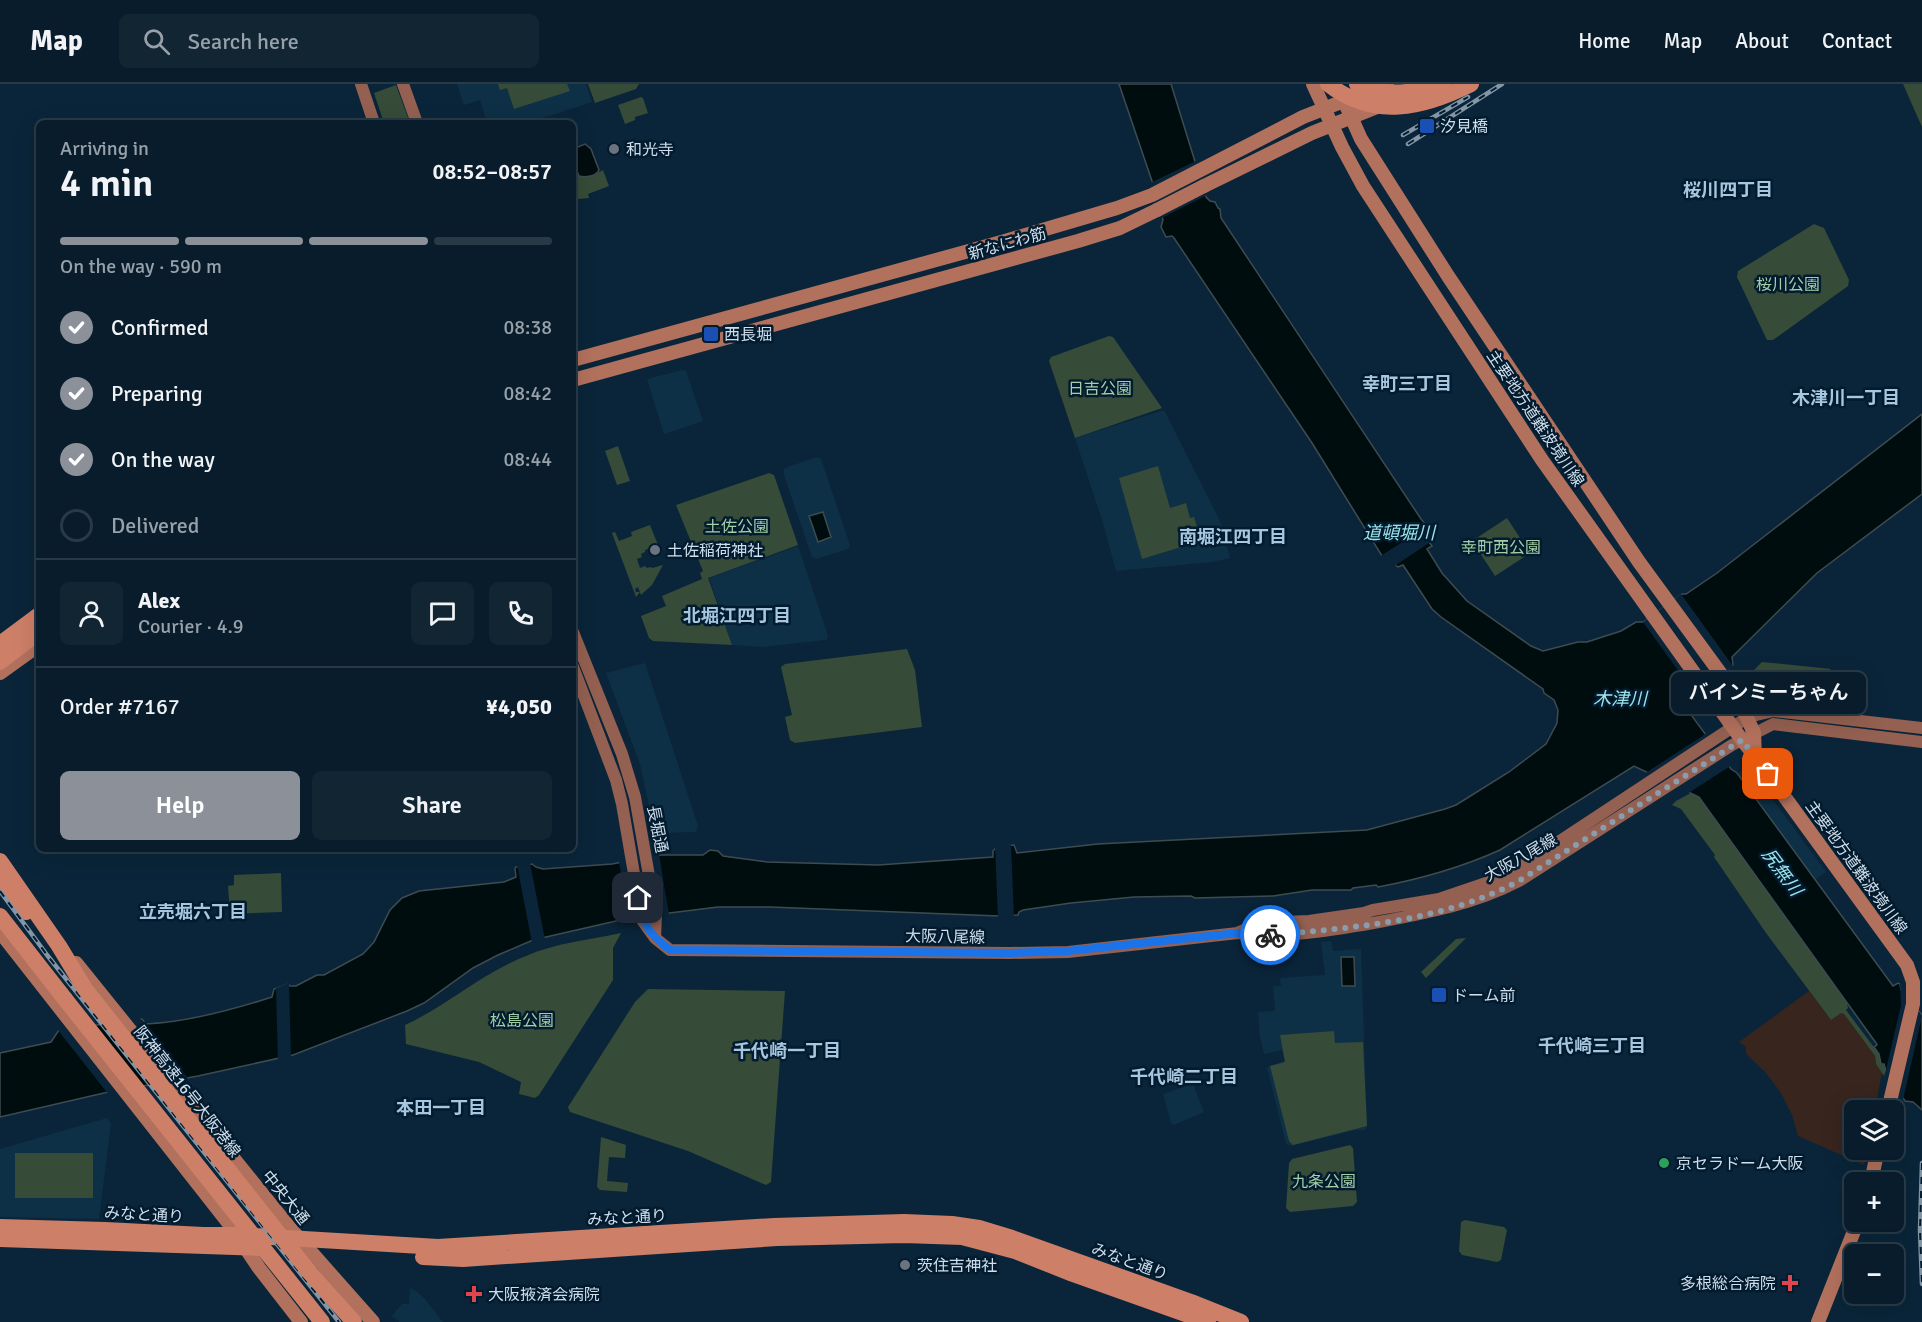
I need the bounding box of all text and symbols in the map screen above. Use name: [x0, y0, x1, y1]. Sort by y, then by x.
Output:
search box: [119, 14, 539, 68]
text: Map: [30, 24, 83, 58]
icon: search: [140, 25, 173, 58]
text: Search here: [188, 28, 299, 55]
text: Home: [1578, 28, 1631, 54]
text: Map: [1664, 28, 1702, 54]
text: About: [1735, 28, 1789, 54]
text: Contact: [1822, 28, 1892, 54]
marker: 汐見橋: [1418, 117, 1436, 135]
place label: 汐見橋: [1440, 117, 1488, 137]
text: Arriving in: [60, 136, 149, 161]
place label: 和光寺: [626, 140, 674, 160]
marker: 和光寺: [607, 142, 621, 156]
text: 08:52–08:57: [433, 158, 552, 185]
text: 4 min: [60, 159, 153, 207]
district label: 桜川四丁目: [1683, 179, 1773, 201]
street label: 新なにわ筋: [966, 223, 1048, 265]
text: On the way · 590 m: [60, 254, 222, 279]
park label: 桜川公園: [1756, 275, 1820, 295]
icon: check: [60, 311, 93, 344]
text: Confirmed: [111, 314, 209, 341]
text: 08:38: [503, 315, 552, 340]
marker: 西長堀: [702, 325, 720, 343]
place label: 西長堀: [724, 325, 772, 345]
street label: 主要地方道難波境川線: [1482, 347, 1588, 490]
district label: 幸町三丁目: [1362, 373, 1452, 395]
icon: check: [60, 377, 93, 410]
park label: 日吉公園: [1068, 379, 1132, 399]
text: Preparing: [111, 380, 203, 407]
text: 08:42: [503, 381, 552, 406]
district label: 木津川一丁目: [1792, 387, 1900, 409]
icon: check: [60, 443, 93, 476]
text: On the way: [111, 446, 215, 473]
text: 08:44: [503, 447, 552, 472]
text: Delivered: [111, 512, 199, 539]
park label: 土佐公園: [705, 517, 769, 537]
water label: 道頓堀川: [1363, 522, 1437, 544]
district label: 南堀江四丁目: [1179, 526, 1287, 548]
park label: 幸町西公園: [1461, 538, 1541, 558]
place label: 土佐稲荷神社: [667, 541, 763, 561]
marker: 土佐稲荷神社: [648, 543, 662, 557]
button: person: [60, 582, 123, 645]
button: chat: [411, 582, 474, 645]
button: phone: [489, 582, 552, 645]
text: Alex: [138, 587, 180, 614]
district label: 北堀江四丁目: [683, 605, 791, 627]
text: Courier · 4.9: [138, 614, 244, 639]
callout: バインミーちゃん: [1670, 672, 1866, 714]
text: バインミーちゃん: [1689, 680, 1849, 705]
water label: 木津川: [1593, 688, 1649, 710]
text: Order #7167: [60, 693, 180, 720]
text: ¥4,050: [486, 693, 552, 720]
pin: [1742, 748, 1793, 799]
icon: bag: [1751, 757, 1784, 790]
button: Help: [60, 771, 300, 840]
button: Share: [312, 771, 552, 840]
street label: 主要地方道難波境川線: [1801, 797, 1911, 938]
street label: 長堀通: [643, 804, 671, 855]
street label: 大阪八尾線: [1481, 830, 1560, 886]
water label: 尻無川: [1757, 844, 1808, 902]
pin: [612, 872, 663, 923]
icon: home: [621, 881, 654, 914]
district label: 立売堀六丁目: [139, 901, 247, 923]
courier: [1240, 905, 1300, 965]
icon: bike: [1254, 919, 1287, 952]
street label: 大阪八尾線: [905, 926, 985, 948]
marker: ドーム前: [1430, 986, 1448, 1004]
place label: ドーム前: [1452, 986, 1516, 1006]
park label: 松島公園: [490, 1011, 554, 1031]
street label: 阪神高速16号大阪港線: [130, 1022, 245, 1161]
district label: 千代崎三丁目: [1538, 1035, 1646, 1057]
district label: 千代崎一丁目: [733, 1040, 841, 1062]
district label: 千代崎二丁目: [1130, 1066, 1238, 1088]
district label: 本田一丁目: [396, 1097, 486, 1119]
map controls: [1844, 1100, 1904, 1304]
button: layers: [1844, 1100, 1904, 1160]
place label: 京セラドーム大阪: [1676, 1154, 1804, 1174]
marker: 京セラドーム大阪: [1657, 1156, 1671, 1170]
street label: 中央大通: [257, 1166, 313, 1229]
park label: 九条公園: [1292, 1172, 1356, 1192]
button: +: [1844, 1172, 1904, 1232]
street label: みなと通り: [103, 1203, 184, 1227]
street label: みなと通り: [587, 1206, 668, 1230]
street label: みなと通り: [1089, 1239, 1171, 1285]
button: −: [1844, 1244, 1904, 1304]
place label: 茨住吉神社: [917, 1256, 997, 1276]
marker: 茨住吉神社: [898, 1258, 912, 1272]
place label: 多根総合病院: [1680, 1274, 1776, 1294]
marker: 多根総合病院: [1781, 1274, 1799, 1292]
marker: 大阪掖済会病院: [465, 1285, 483, 1303]
place label: 大阪掖済会病院: [488, 1285, 600, 1305]

